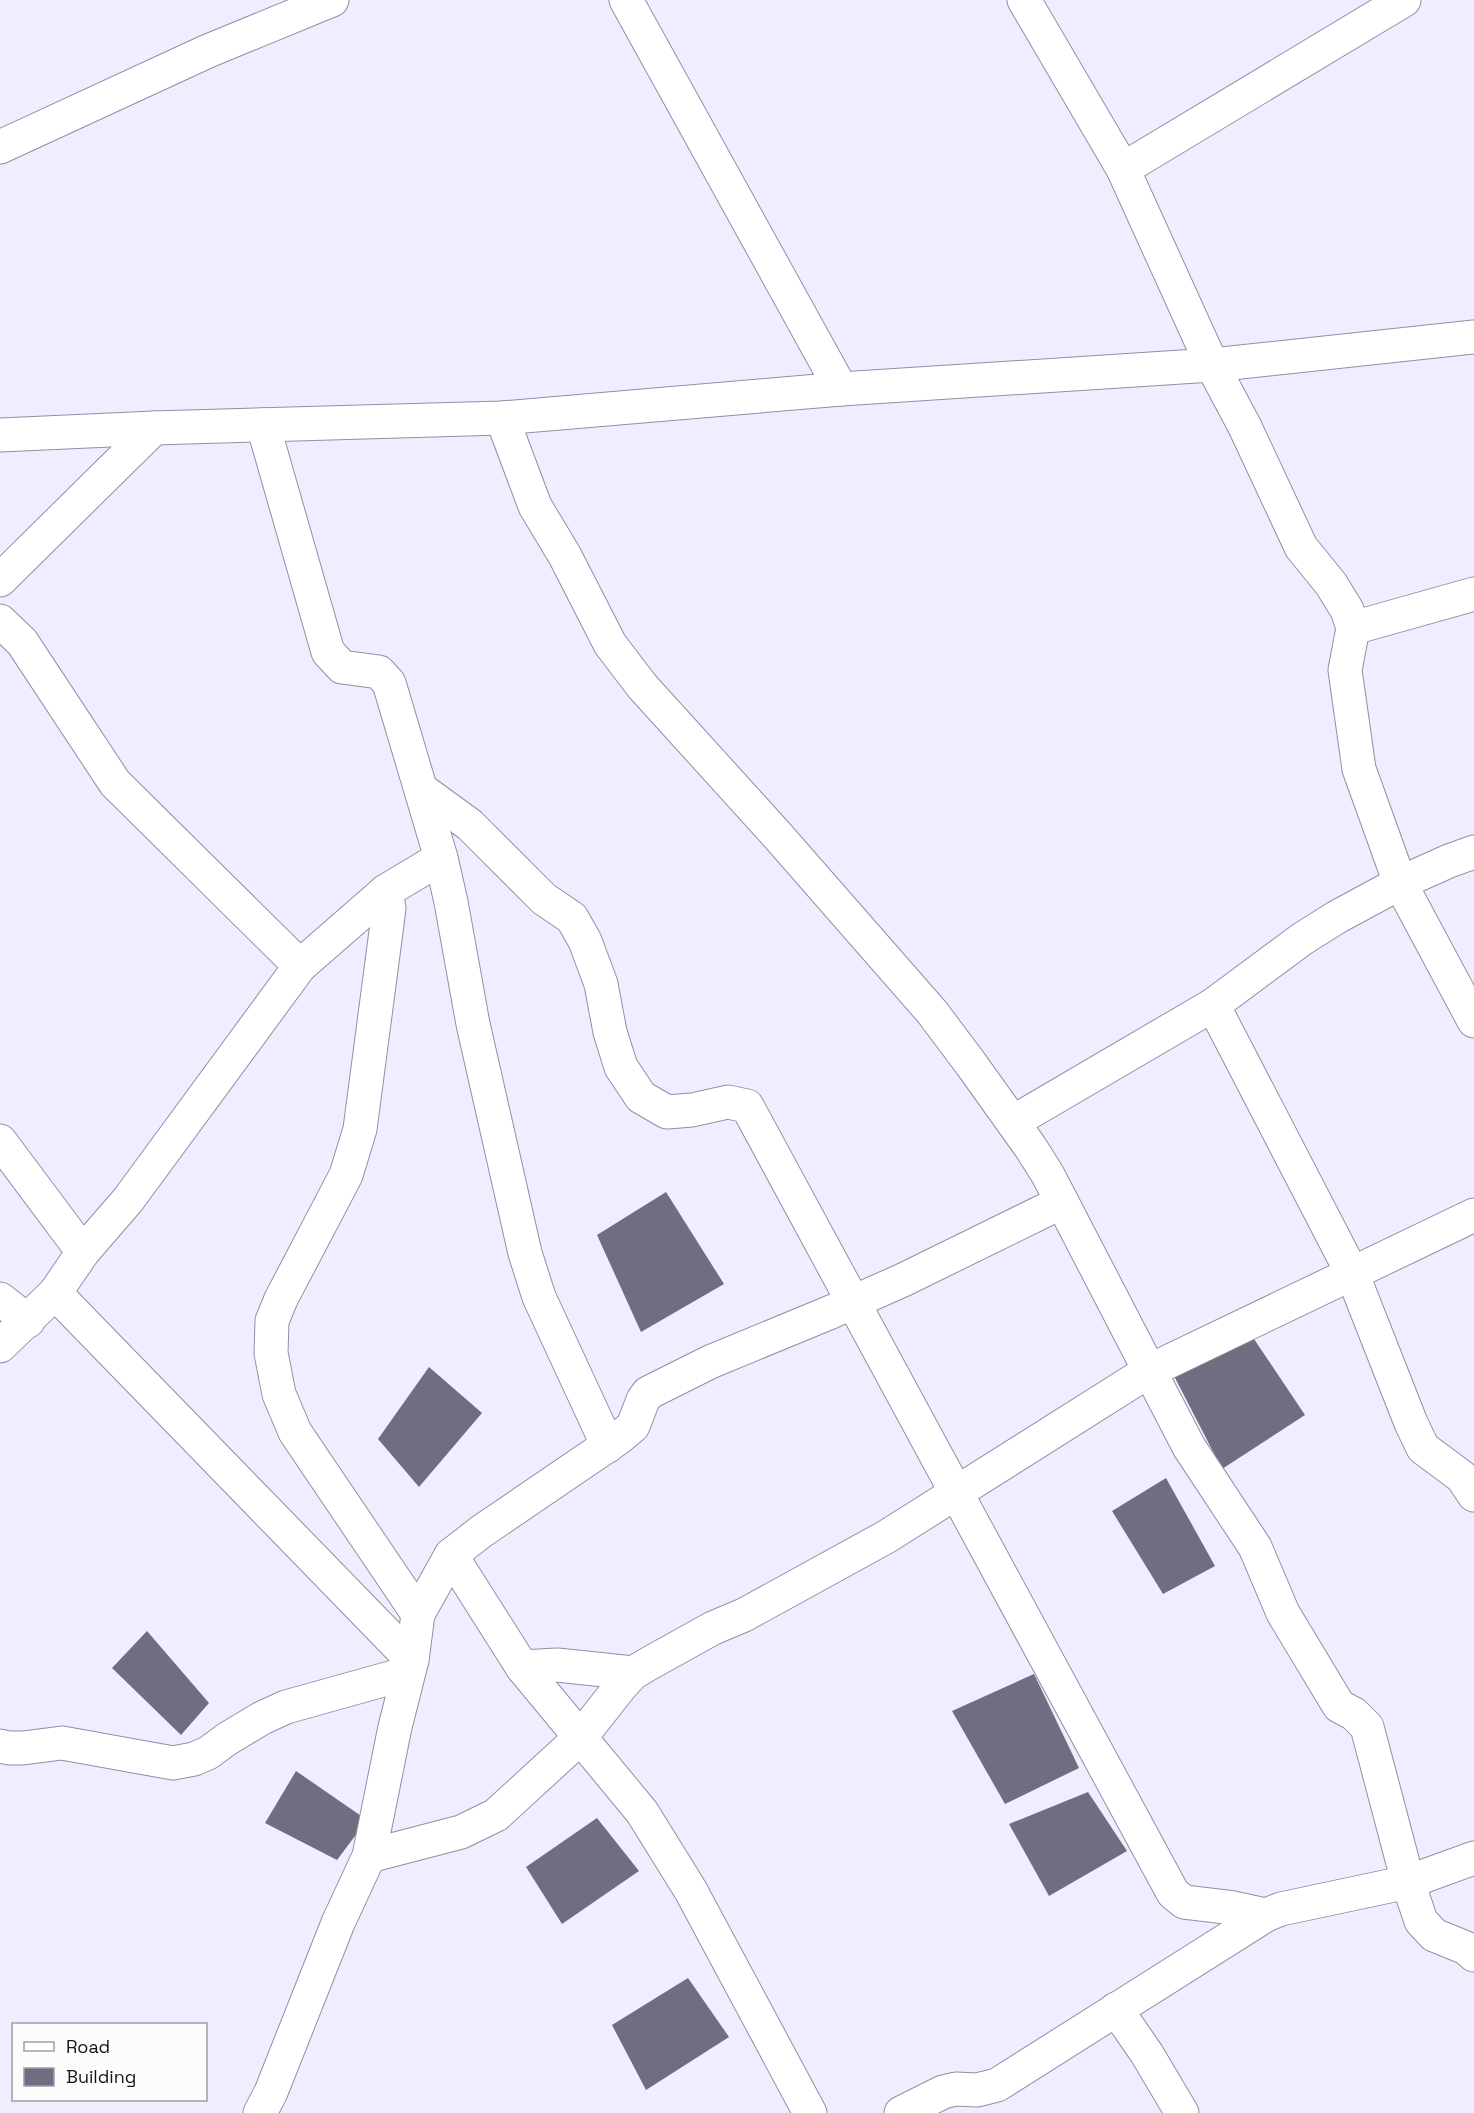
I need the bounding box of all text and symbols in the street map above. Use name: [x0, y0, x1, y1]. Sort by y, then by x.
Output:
legend: [12, 2023, 207, 2101]
text: Road: [66, 2035, 110, 2058]
text: Building: [66, 2065, 136, 2088]

